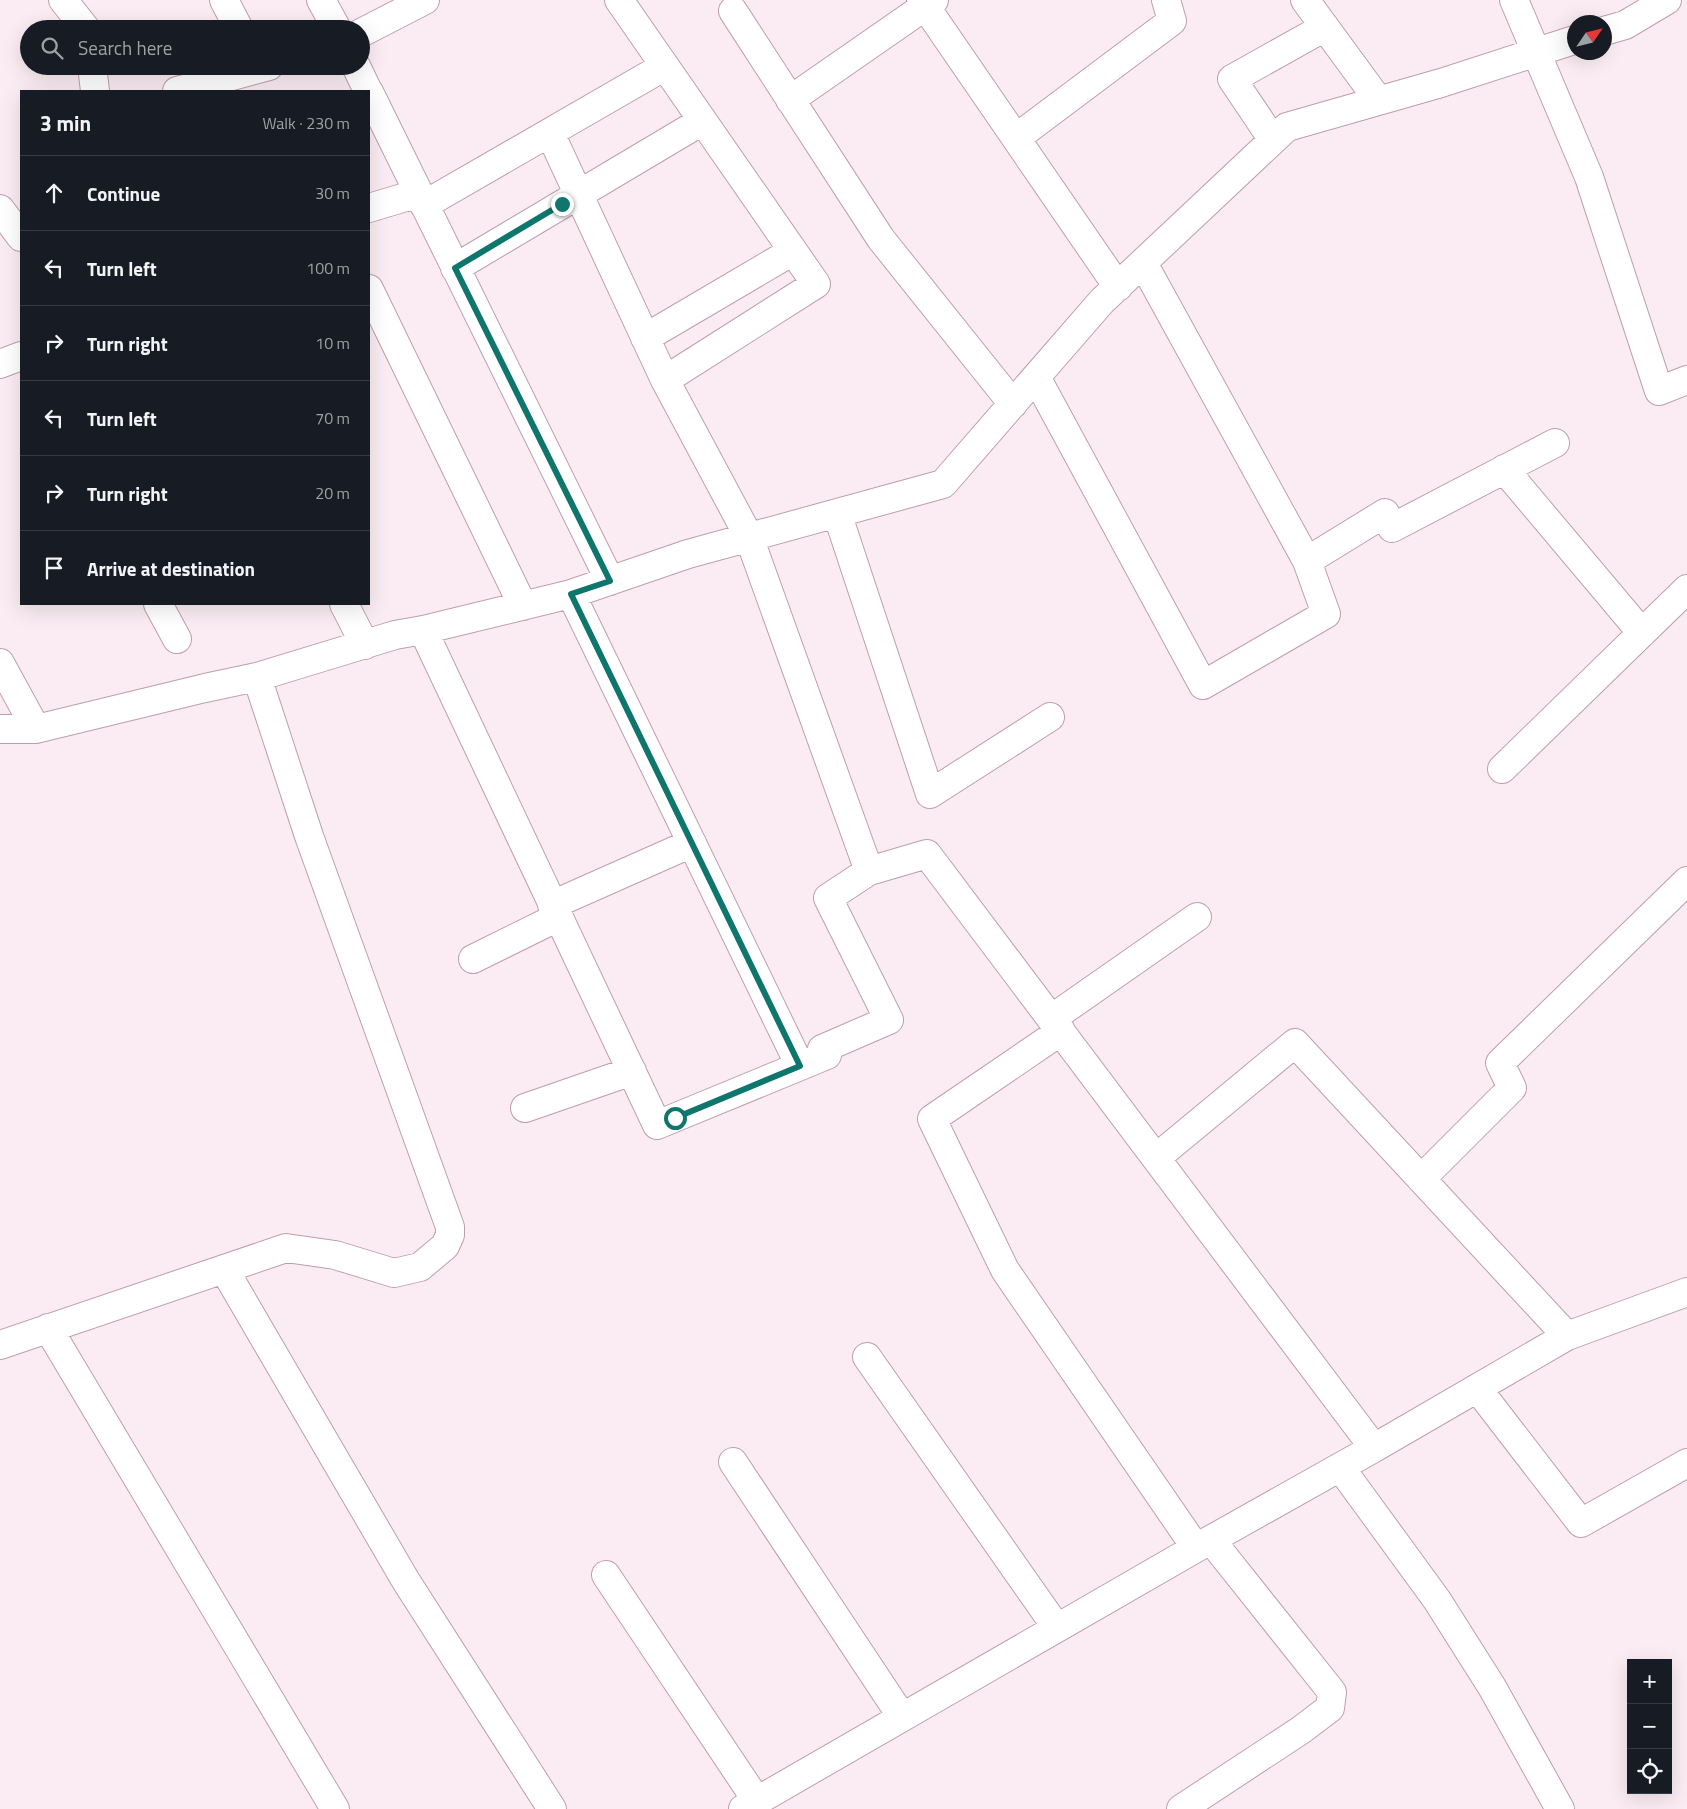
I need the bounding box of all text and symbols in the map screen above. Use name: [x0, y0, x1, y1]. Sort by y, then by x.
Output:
north arrow: [1567, 15, 1612, 60]
search box: [20, 20, 370, 75]
text: Search here: [78, 33, 172, 62]
icon: search: [38, 34, 66, 62]
text: 3 min: [40, 107, 91, 139]
text: Walk · 230 m: [262, 111, 350, 135]
icon: ahead: [40, 179, 68, 207]
text: Continue: [87, 179, 160, 208]
text: 30 m: [315, 181, 350, 205]
route end: [551, 193, 574, 216]
icon: left: [40, 254, 68, 282]
text: Turn left: [87, 254, 157, 283]
text: 100 m: [306, 256, 350, 280]
icon: right: [40, 329, 68, 357]
text: Turn right: [87, 329, 168, 358]
text: 10 m: [315, 331, 350, 355]
icon: left: [40, 404, 68, 432]
text: Turn left: [87, 404, 157, 433]
text: 70 m: [315, 406, 350, 430]
icon: right: [40, 479, 68, 507]
text: Turn right: [87, 479, 168, 508]
text: 20 m: [315, 481, 350, 505]
icon: arrive: [40, 554, 68, 582]
text: Arrive at destination: [87, 554, 255, 583]
route start: [664, 1107, 687, 1130]
map controls: [1627, 1659, 1672, 1794]
button: +: [1627, 1659, 1672, 1704]
button: −: [1627, 1704, 1672, 1749]
button: locate: [1627, 1749, 1672, 1794]

